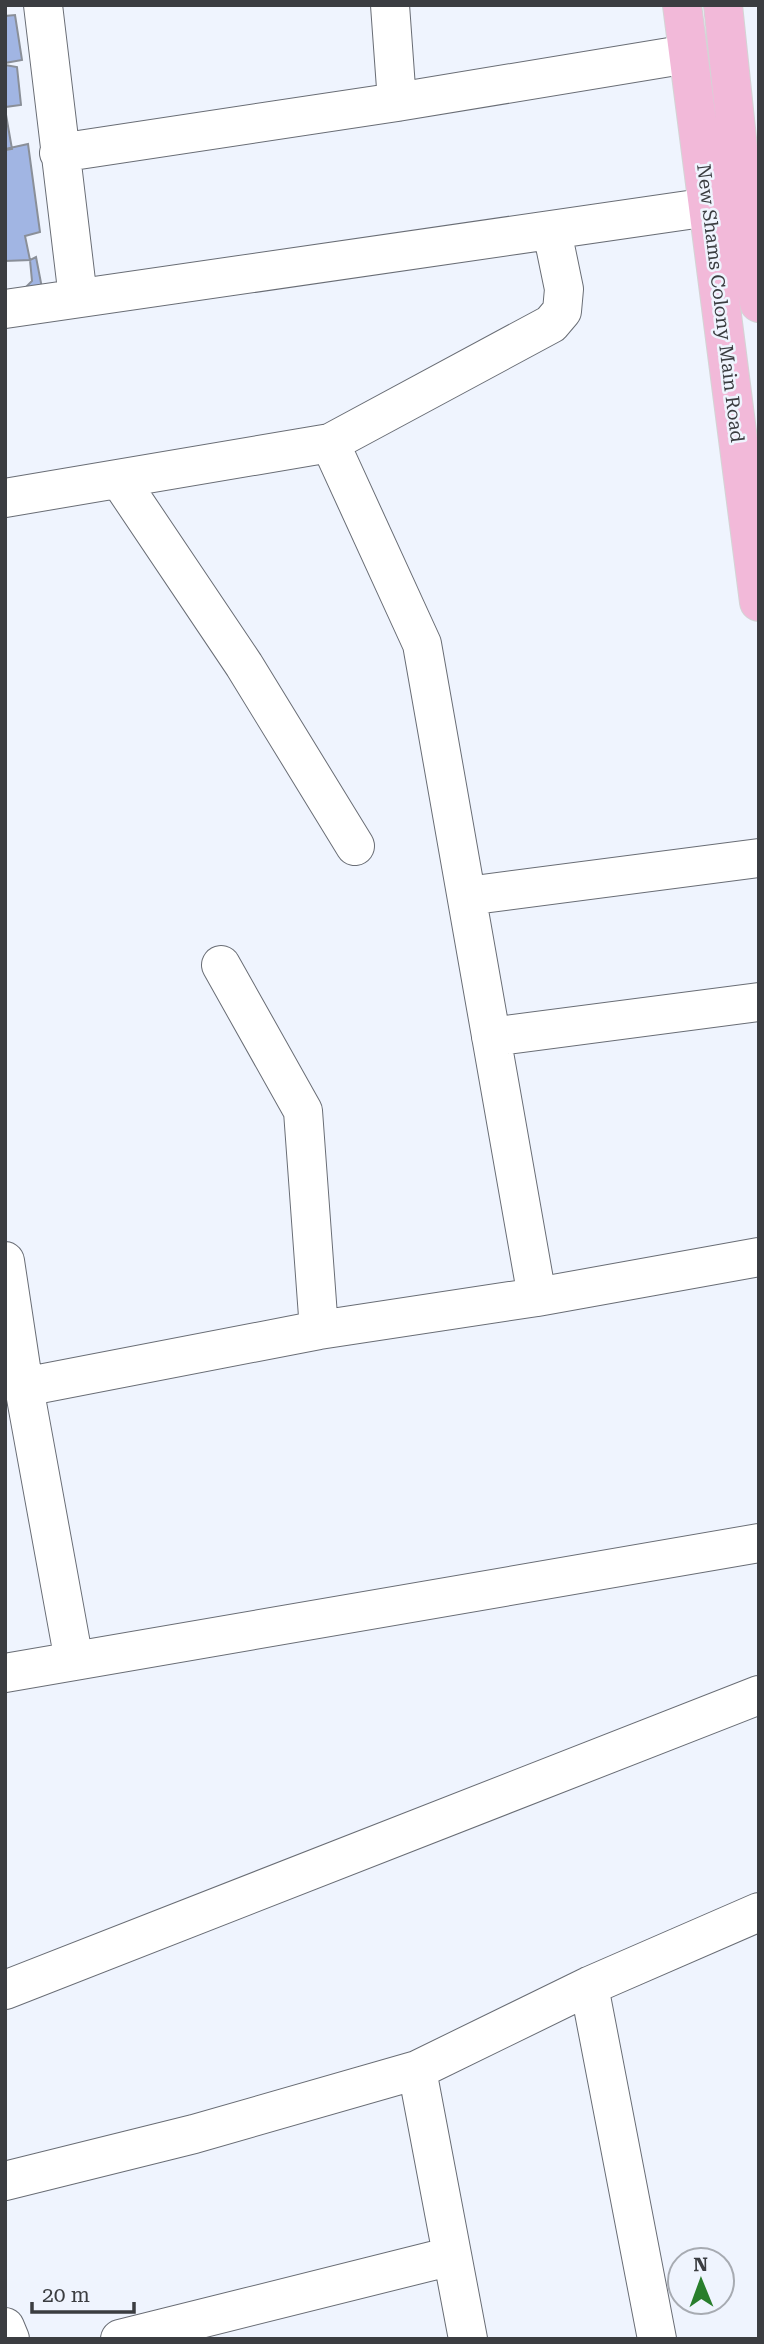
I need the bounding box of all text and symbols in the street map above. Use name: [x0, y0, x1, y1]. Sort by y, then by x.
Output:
street label: New Shams Colony Main Road: [692, 163, 749, 444]
north arrow: [666, 2246, 736, 2316]
text: N: [693, 2253, 709, 2276]
scale bar: [32, 2270, 133, 2314]
text: 20 m: [42, 2283, 90, 2307]

